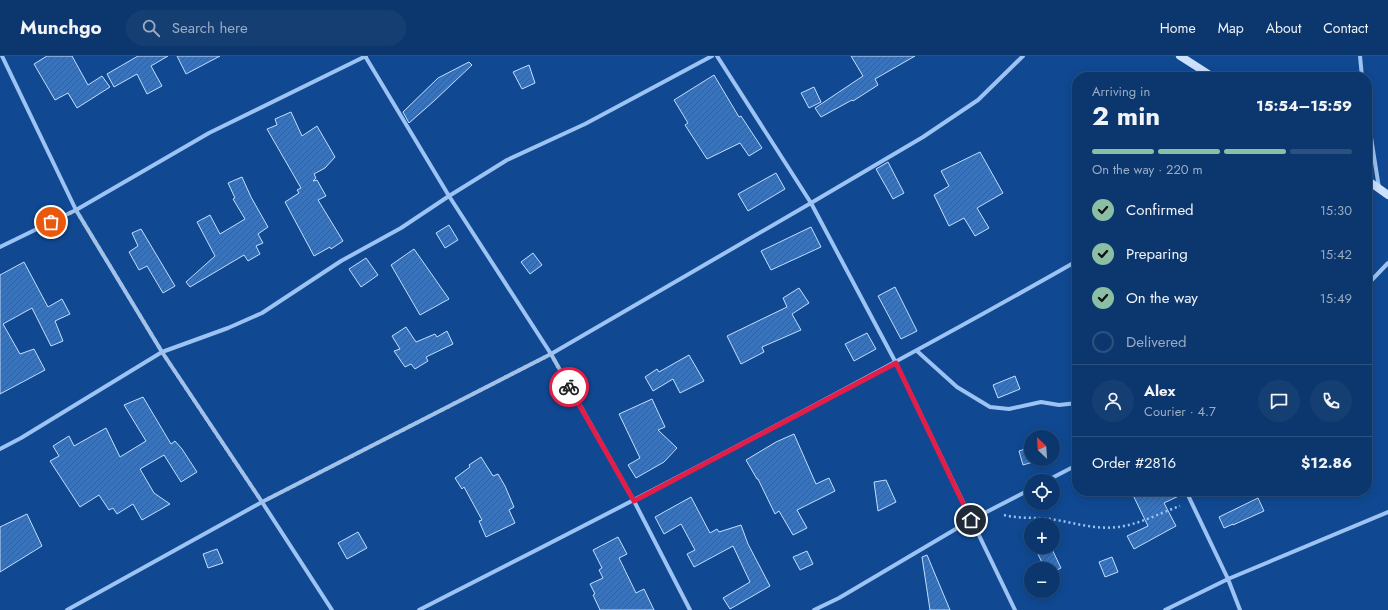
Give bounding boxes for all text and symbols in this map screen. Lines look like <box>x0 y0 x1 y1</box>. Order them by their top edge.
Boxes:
search box <box>126 10 406 46</box>
text: Munchgo <box>20 14 102 41</box>
icon: search <box>140 17 162 39</box>
text: Search here <box>172 17 248 39</box>
text: Home <box>1160 18 1196 38</box>
text: Map <box>1218 18 1244 38</box>
text: About <box>1266 18 1301 38</box>
text: Contact <box>1323 18 1368 38</box>
text: Arriving in <box>1092 82 1150 101</box>
text: 15:54–15:59 <box>1256 95 1352 117</box>
text: 2 min <box>1092 97 1160 135</box>
text: On the way · 220 m <box>1092 160 1203 179</box>
icon: check <box>1092 199 1114 221</box>
text: Confirmed <box>1126 199 1194 221</box>
text: 15:30 <box>1320 201 1352 220</box>
pin <box>34 205 68 239</box>
icon: bag <box>40 211 62 233</box>
icon: check <box>1092 243 1114 265</box>
text: Preparing <box>1126 243 1188 265</box>
text: 15:42 <box>1320 245 1352 264</box>
icon: check <box>1092 287 1114 309</box>
text: On the way <box>1126 287 1198 309</box>
text: 15:49 <box>1320 289 1352 308</box>
text: Delivered <box>1126 331 1187 353</box>
courier <box>549 367 589 407</box>
icon: bike <box>558 376 580 398</box>
button: person <box>1092 380 1134 422</box>
text: Alex <box>1144 380 1175 402</box>
button: chat <box>1258 380 1300 422</box>
button: phone <box>1310 380 1352 422</box>
text: Courier · 4.7 <box>1144 402 1216 421</box>
north arrow <box>1024 430 1060 466</box>
map controls <box>1024 430 1060 598</box>
text: Order #2816 <box>1092 452 1176 474</box>
text: $12.86 <box>1301 452 1352 474</box>
button: locate <box>1024 474 1060 510</box>
pin <box>954 503 988 537</box>
icon: home <box>960 509 982 531</box>
button: + <box>1024 518 1060 554</box>
button: − <box>1024 562 1060 598</box>

